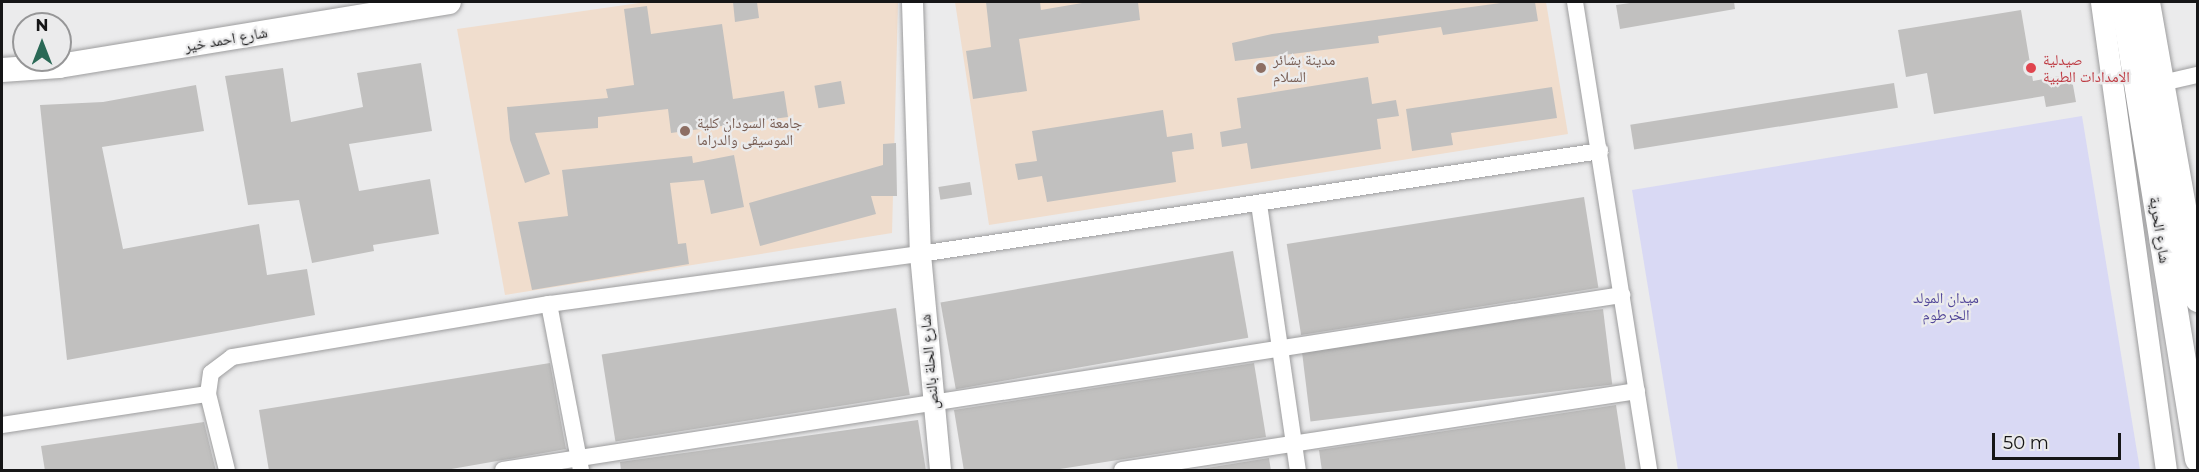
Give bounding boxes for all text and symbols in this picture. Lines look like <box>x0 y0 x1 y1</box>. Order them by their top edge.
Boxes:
north arrow <box>12 12 72 72</box>
text: N <box>36 16 48 35</box>
street label: شارع احمد خير <box>183 23 269 55</box>
place label: مدينة بشائر السلام <box>1273 50 1335 85</box>
place label: صيدلية الامدادات الطبية <box>2043 50 2130 85</box>
marker: مدينة بشائر السلام <box>1254 61 1268 75</box>
marker: صيدلية الامدادات الطبية <box>2024 61 2038 75</box>
place label: جامعة السودان كلية الموسيقى والدراما <box>697 113 802 148</box>
marker: جامعة السودان كلية الموسيقى والدراما <box>678 124 692 138</box>
street label: شارع الحرية <box>2146 195 2174 265</box>
park label: ميدان المولد الخرطوم <box>1913 288 1979 323</box>
street label: شارع الحلة بالنص <box>916 314 942 410</box>
scale bar <box>1995 421 2124 459</box>
text: 50 m <box>2003 432 2049 454</box>

